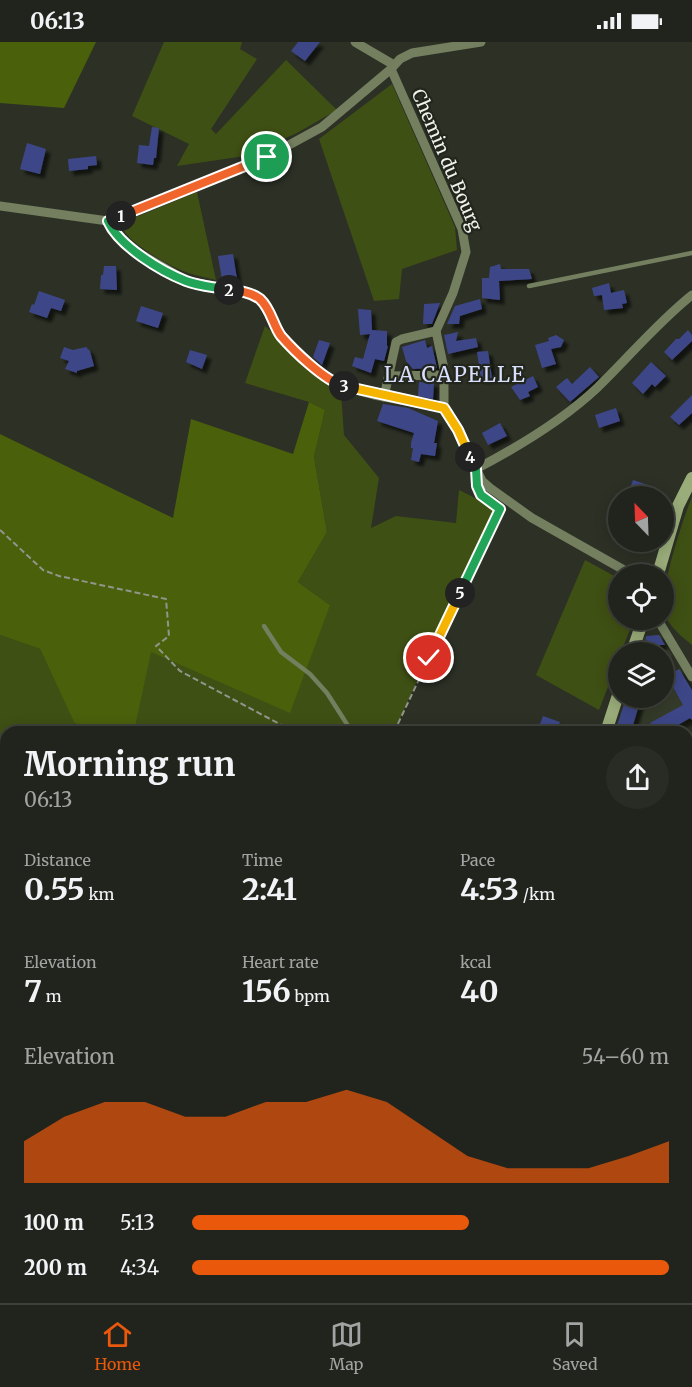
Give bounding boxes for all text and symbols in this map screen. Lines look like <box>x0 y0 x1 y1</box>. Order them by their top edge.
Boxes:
text: 06:13 <box>30 7 85 35</box>
street label: Chemin du Bourg <box>407 86 487 235</box>
pin <box>241 131 292 182</box>
icon: arrive <box>250 140 283 173</box>
pin: 1 <box>106 201 136 231</box>
text: 1 <box>117 206 125 226</box>
pin: 2 <box>214 275 244 305</box>
text: 2 <box>224 280 234 300</box>
district label: LA CAPELLE <box>384 361 526 388</box>
pin: 3 <box>329 371 359 401</box>
text: 3 <box>339 376 349 396</box>
pin: 4 <box>455 442 485 472</box>
text: 4 <box>465 447 475 467</box>
north arrow <box>608 486 674 552</box>
map controls <box>608 486 674 708</box>
button: locate <box>608 564 674 630</box>
pin: 5 <box>445 578 475 608</box>
text: 5 <box>455 583 465 603</box>
pin <box>403 632 454 683</box>
icon: check <box>412 641 445 674</box>
button: layers <box>608 642 674 708</box>
text: Morning run <box>24 744 235 785</box>
button: share <box>606 746 669 809</box>
text: 06:13 <box>24 787 72 812</box>
text: Distance <box>24 850 91 870</box>
text: Time <box>242 850 283 870</box>
text: Pace <box>460 850 495 870</box>
text: 0.55 <box>24 870 85 908</box>
text: 2:41 <box>242 870 297 908</box>
text: 4:53 <box>460 870 519 908</box>
text: km <box>85 884 114 904</box>
text: /km <box>519 884 555 904</box>
text: Elevation <box>24 952 97 972</box>
text: Heart rate <box>242 952 319 972</box>
text: kcal <box>460 952 491 972</box>
text: 7 <box>24 972 42 1010</box>
text: 156 <box>242 972 291 1010</box>
text: 40 <box>460 972 499 1010</box>
text: m <box>42 986 62 1006</box>
text: bpm <box>291 986 330 1006</box>
text: Elevation <box>24 1044 115 1069</box>
text: 54–60 m <box>582 1044 669 1069</box>
text: 100 m <box>24 1210 84 1235</box>
text: 5:13 <box>120 1210 155 1235</box>
text: 200 m <box>24 1255 87 1280</box>
text: 4:34 <box>120 1255 159 1280</box>
tab: Home <box>94 1318 141 1374</box>
tab: Map <box>329 1318 363 1374</box>
tab: Saved <box>552 1318 598 1374</box>

